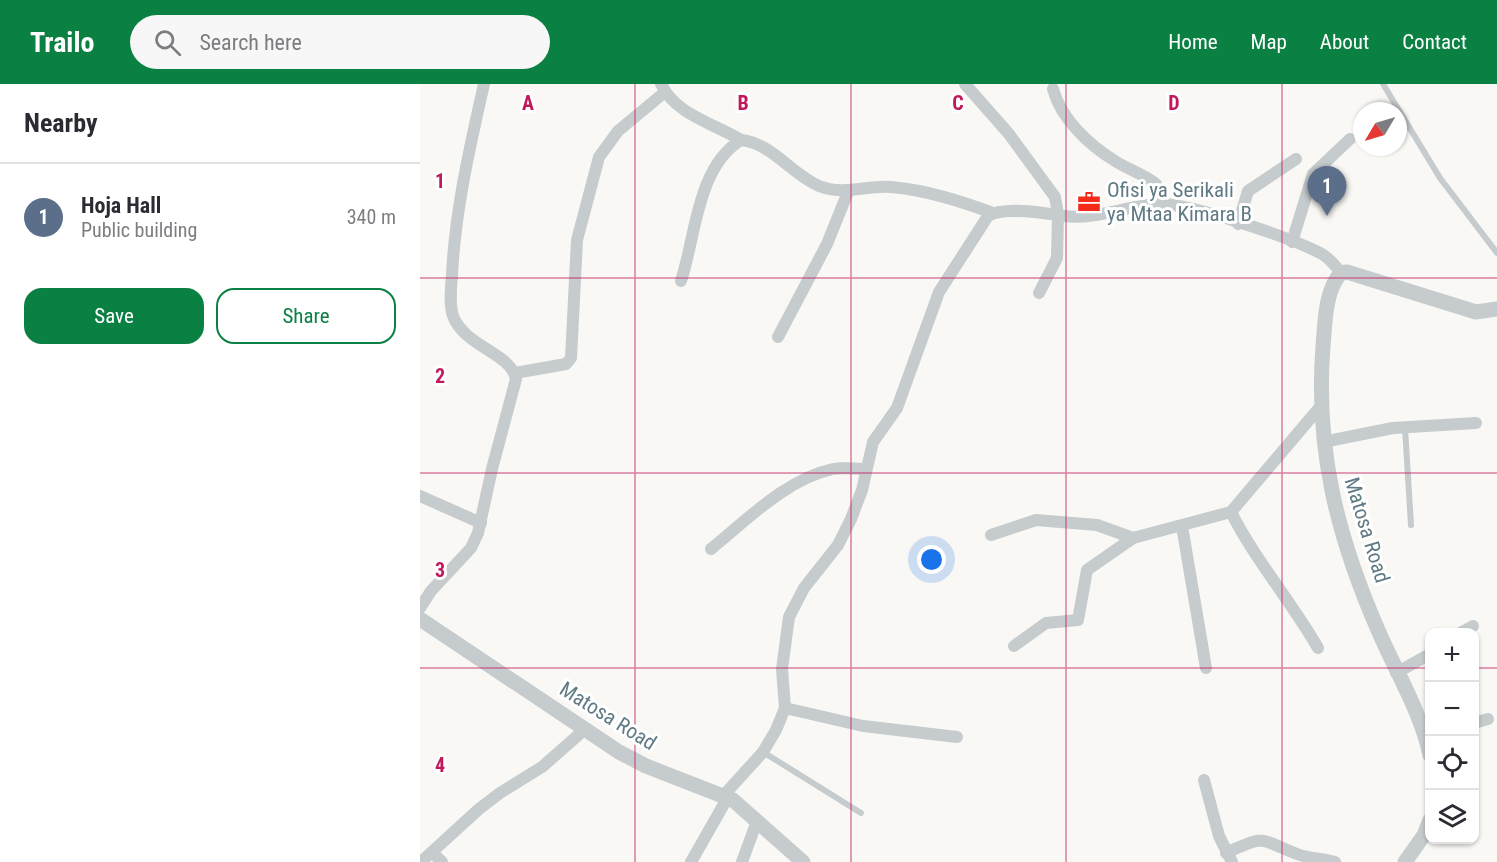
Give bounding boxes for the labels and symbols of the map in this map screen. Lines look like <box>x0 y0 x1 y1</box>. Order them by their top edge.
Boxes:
text: A <box>522 91 534 115</box>
text: B <box>737 91 749 115</box>
text: C <box>952 91 964 115</box>
text: D <box>1168 91 1180 115</box>
north arrow <box>1353 102 1407 156</box>
pin: 1 <box>1308 166 1346 216</box>
text: 1 <box>435 169 445 193</box>
place label: Ofisi ya Serikali ya Mtaa Kimara B <box>1107 178 1252 226</box>
office icon: Ofisi ya Serikali ya Mtaa Kimara B <box>1076 189 1102 215</box>
text: 2 <box>435 364 445 388</box>
street label: Matosa Road <box>1340 474 1394 586</box>
your location <box>917 545 946 574</box>
text: 3 <box>435 558 445 582</box>
street label: Matosa Road <box>555 677 661 755</box>
text: 4 <box>435 753 445 777</box>

